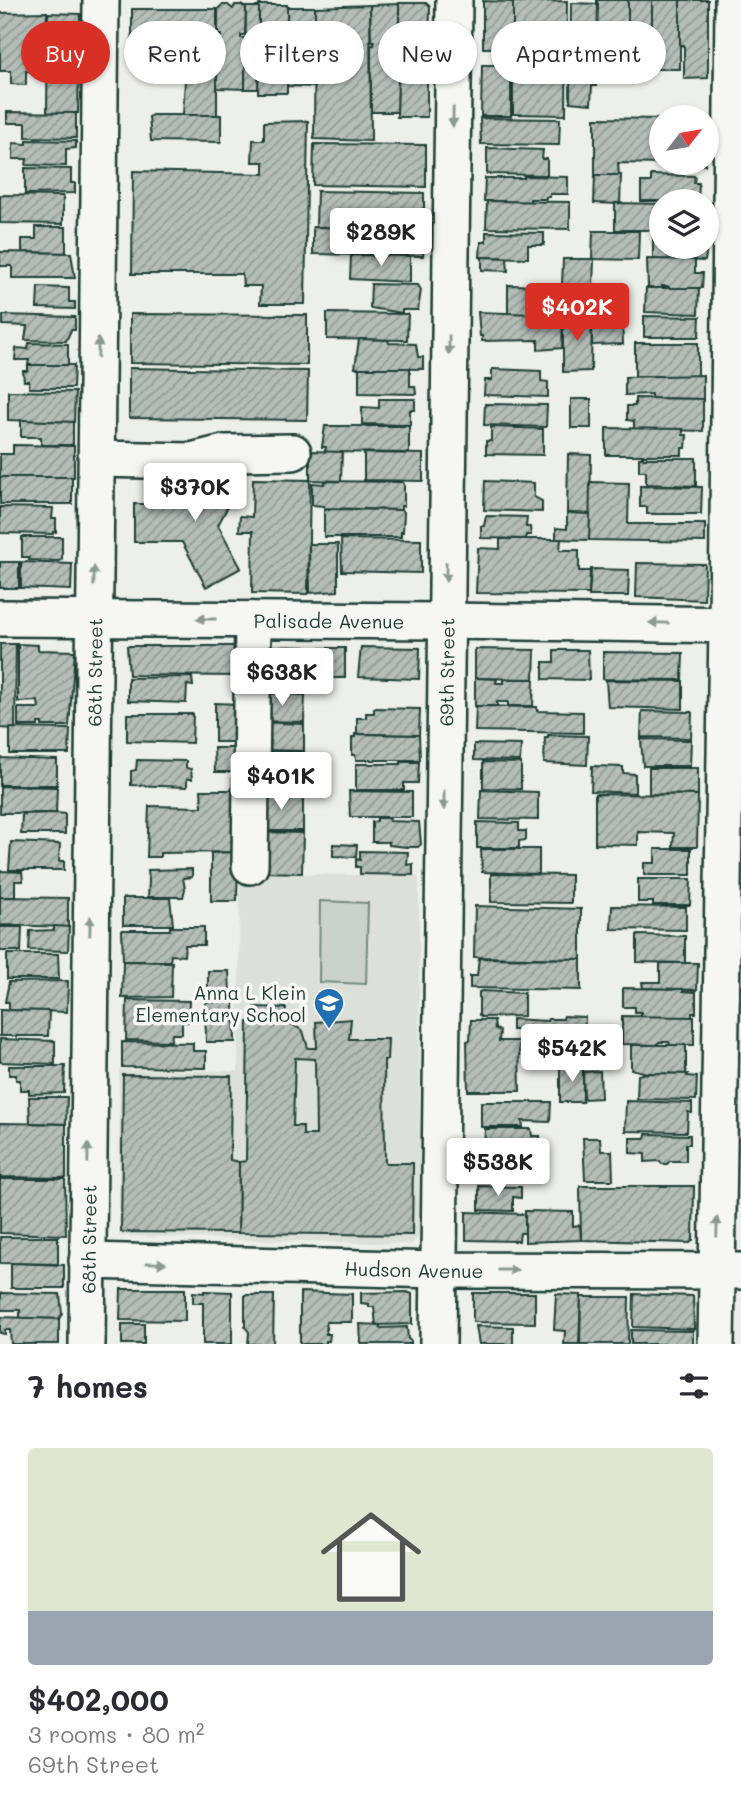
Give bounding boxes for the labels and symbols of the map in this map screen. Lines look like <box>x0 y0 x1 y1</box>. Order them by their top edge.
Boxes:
north arrow <box>649 105 719 175</box>
one-way arrow <box>447 106 458 128</box>
pin: $289K <box>332 208 430 268</box>
pin: $402K <box>528 284 626 343</box>
one-way arrow <box>444 334 455 356</box>
one-way arrow <box>92 337 104 359</box>
pin: $370K <box>146 463 244 523</box>
one-way arrow <box>440 561 452 583</box>
one-way arrow <box>88 565 100 587</box>
street label: Palisade Avenue <box>253 607 404 633</box>
one-way arrow <box>194 613 216 625</box>
one-way arrow <box>647 617 669 629</box>
street label: 68th Street <box>81 618 107 727</box>
street label: 69th Street <box>433 618 459 726</box>
pin: $638K <box>233 648 331 708</box>
pin: $401K <box>232 752 330 812</box>
one-way arrow <box>438 789 450 811</box>
one-way arrow <box>84 915 96 937</box>
place label: Anna L Klein Elementary School <box>136 980 306 1027</box>
school or university icon: Anna L Klein Elementary School <box>312 986 346 1030</box>
pin: $542K <box>523 1024 621 1084</box>
pin: $538K <box>449 1138 547 1198</box>
one-way arrow <box>82 1142 94 1164</box>
street label: 68th Street <box>75 1185 101 1293</box>
one-way arrow <box>711 1216 723 1238</box>
street label: Hudson Avenue <box>344 1255 483 1283</box>
one-way arrow <box>145 1257 167 1269</box>
one-way arrow <box>497 1264 519 1276</box>

